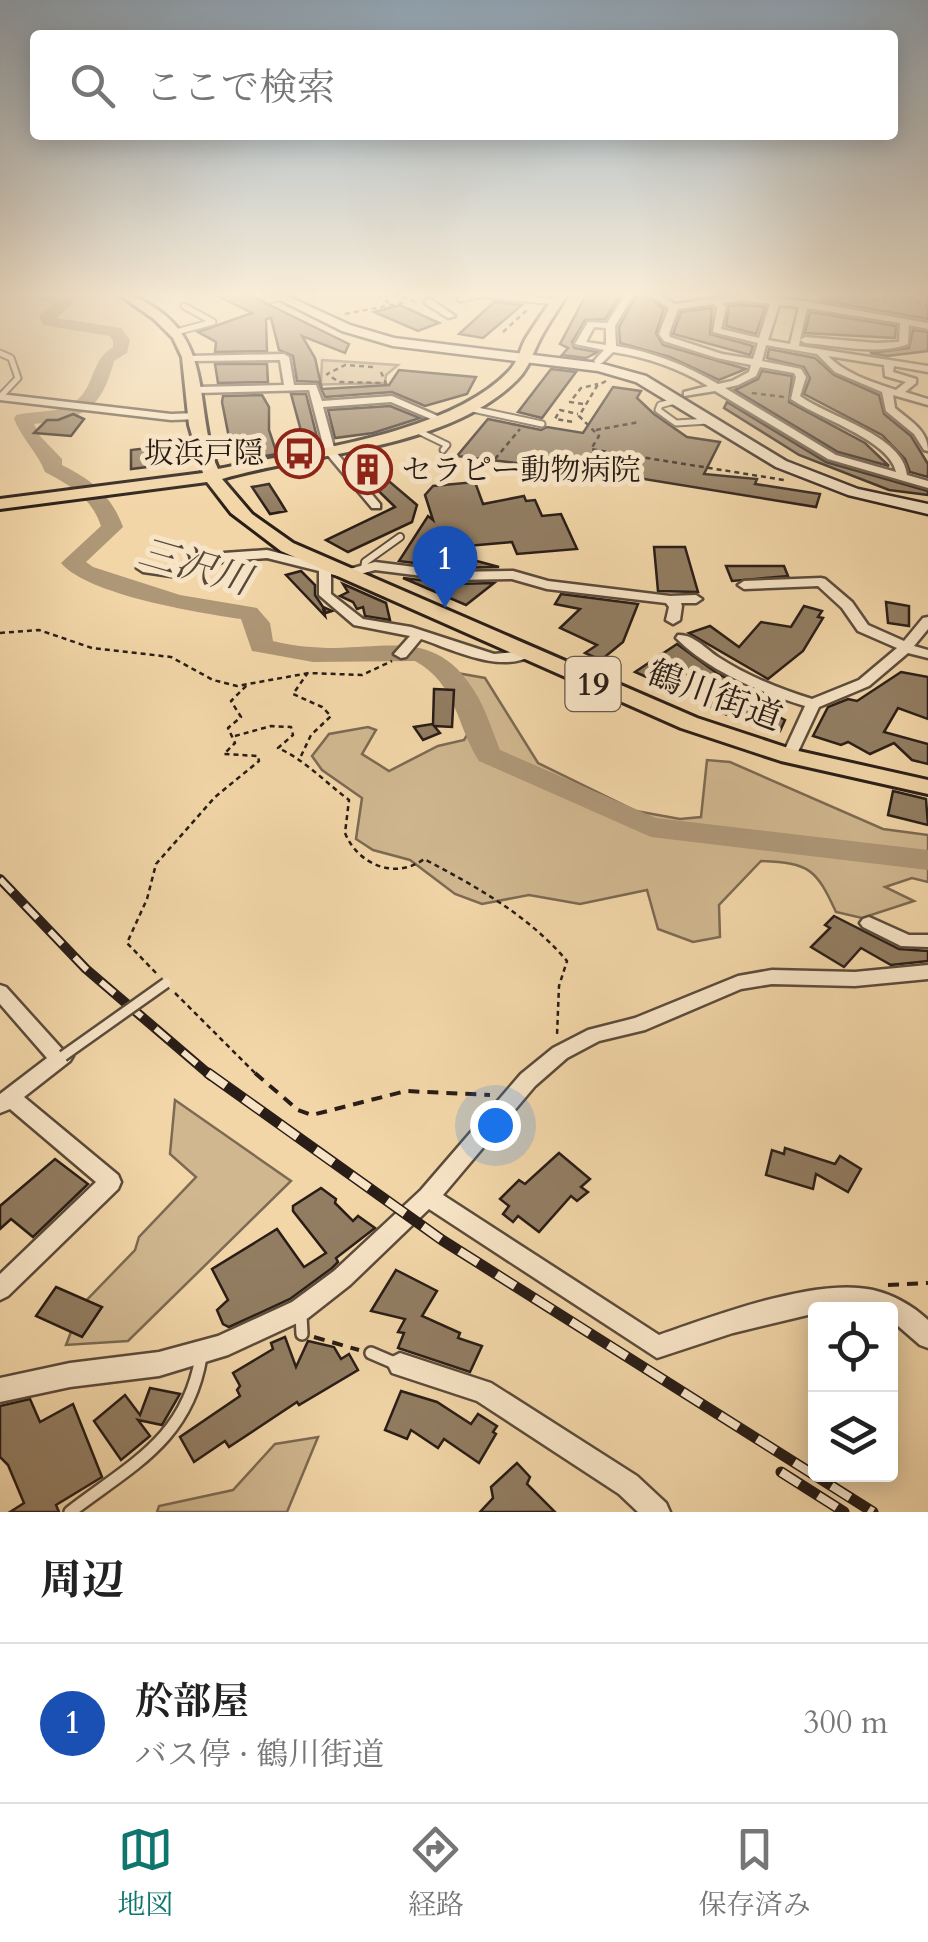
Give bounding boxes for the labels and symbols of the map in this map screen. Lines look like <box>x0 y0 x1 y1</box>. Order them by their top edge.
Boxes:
bus stop icon: 坂浜戸隠 <box>273 427 325 479</box>
place label: 坂浜戸隠 <box>144 433 264 474</box>
building icon: セラピー動物病院 <box>341 444 393 496</box>
place label: セラピー動物病院 <box>402 450 641 491</box>
water label: 三沢川 <box>133 526 261 609</box>
pin: 1 <box>412 526 478 608</box>
street label: 鶴川街道 <box>641 649 789 742</box>
road number: 19 <box>566 657 620 711</box>
your location <box>470 1100 521 1151</box>

